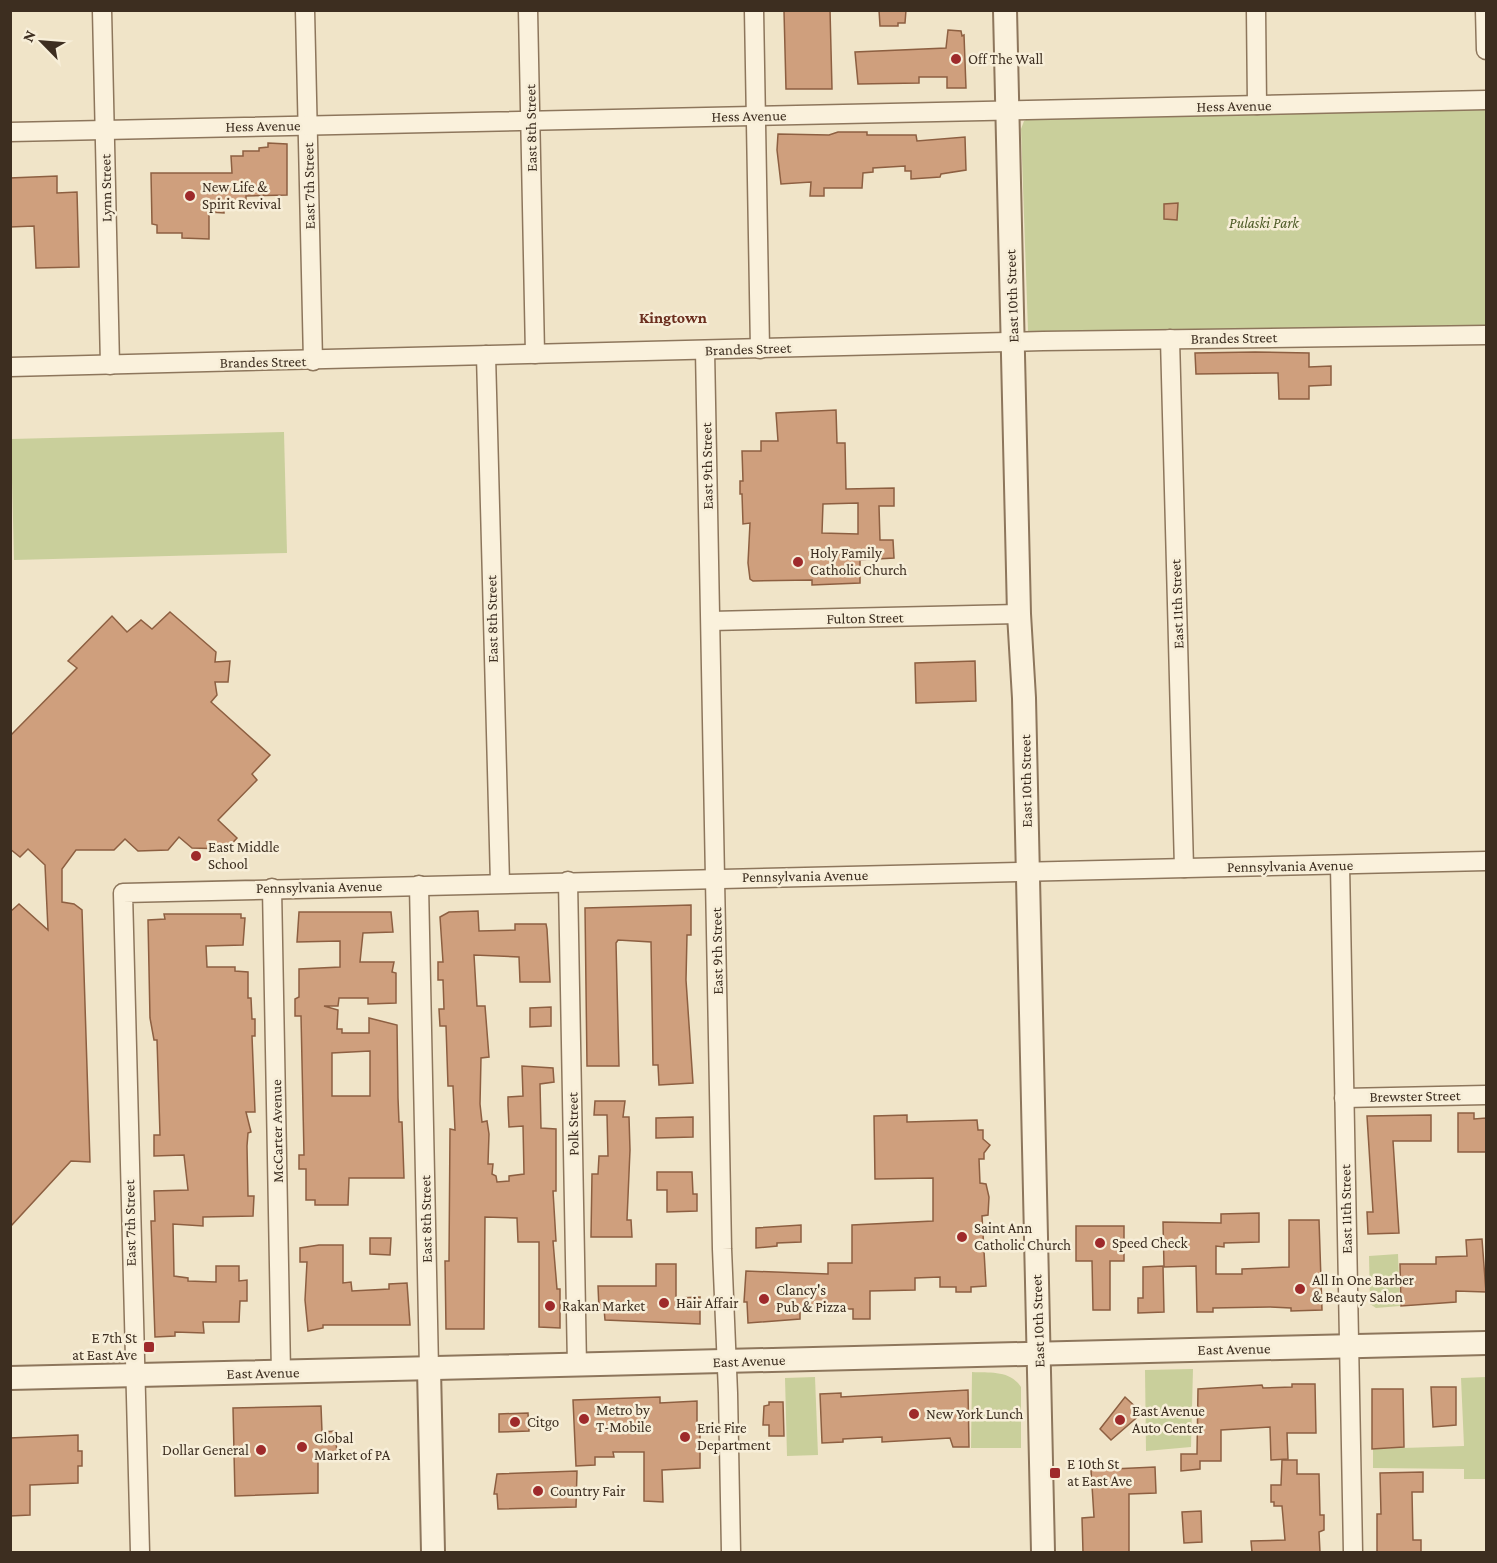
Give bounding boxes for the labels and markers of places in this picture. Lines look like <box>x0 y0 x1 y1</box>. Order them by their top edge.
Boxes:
place label: Off The Wall <box>968 51 1043 67</box>
marker: Off The Wall <box>949 52 963 66</box>
place label: New Life & Spirit Revival <box>202 179 281 213</box>
marker: New Life & Spirit Revival <box>183 189 197 203</box>
place label: Holy Family Catholic Church <box>810 545 907 578</box>
marker: Holy Family Catholic Church <box>791 555 805 569</box>
place label: East Middle School <box>208 839 280 872</box>
marker: East Middle School <box>189 849 203 863</box>
place label: Saint Ann Catholic Church <box>974 1220 1071 1253</box>
marker: Saint Ann Catholic Church <box>955 1230 969 1244</box>
place label: Speed Check <box>1112 1235 1188 1252</box>
marker: Speed Check <box>1093 1236 1107 1250</box>
place label: All In One Barber & Beauty Salon <box>1312 1272 1415 1306</box>
place label: Clancy's Pub & Pizza <box>776 1282 846 1315</box>
marker: All In One Barber & Beauty Salon <box>1293 1282 1307 1296</box>
marker: Clancy's Pub & Pizza <box>757 1292 771 1306</box>
place label: Hair Affair <box>676 1295 739 1311</box>
marker: Hair Affair <box>657 1296 671 1310</box>
place label: Rakan Market <box>562 1298 646 1314</box>
marker: Rakan Market <box>543 1299 557 1313</box>
place label: E 7th St at East Ave <box>72 1330 138 1363</box>
marker: E 7th St at East Ave <box>142 1340 156 1354</box>
place label: Metro by T-Mobile <box>596 1402 652 1435</box>
place label: East Avenue Auto Center <box>1132 1403 1205 1436</box>
place label: New York Lunch <box>926 1406 1023 1422</box>
marker: New York Lunch <box>907 1407 921 1421</box>
marker: Metro by T-Mobile <box>577 1412 591 1426</box>
marker: East Avenue Auto Center <box>1113 1413 1127 1427</box>
place label: Citgo <box>527 1414 559 1431</box>
marker: Citgo <box>508 1415 522 1429</box>
place label: Erie Fire Department <box>697 1420 771 1454</box>
place label: Global Market of PA <box>314 1430 391 1463</box>
marker: Erie Fire Department <box>678 1430 692 1444</box>
marker: Global Market of PA <box>295 1440 309 1454</box>
place label: Dollar General <box>162 1442 249 1458</box>
marker: Dollar General <box>254 1443 268 1457</box>
place label: E 10th St at East Ave <box>1067 1456 1132 1489</box>
marker: E 10th St at East Ave <box>1048 1466 1062 1480</box>
place label: Country Fair <box>550 1483 626 1500</box>
marker: Country Fair <box>531 1484 545 1498</box>

